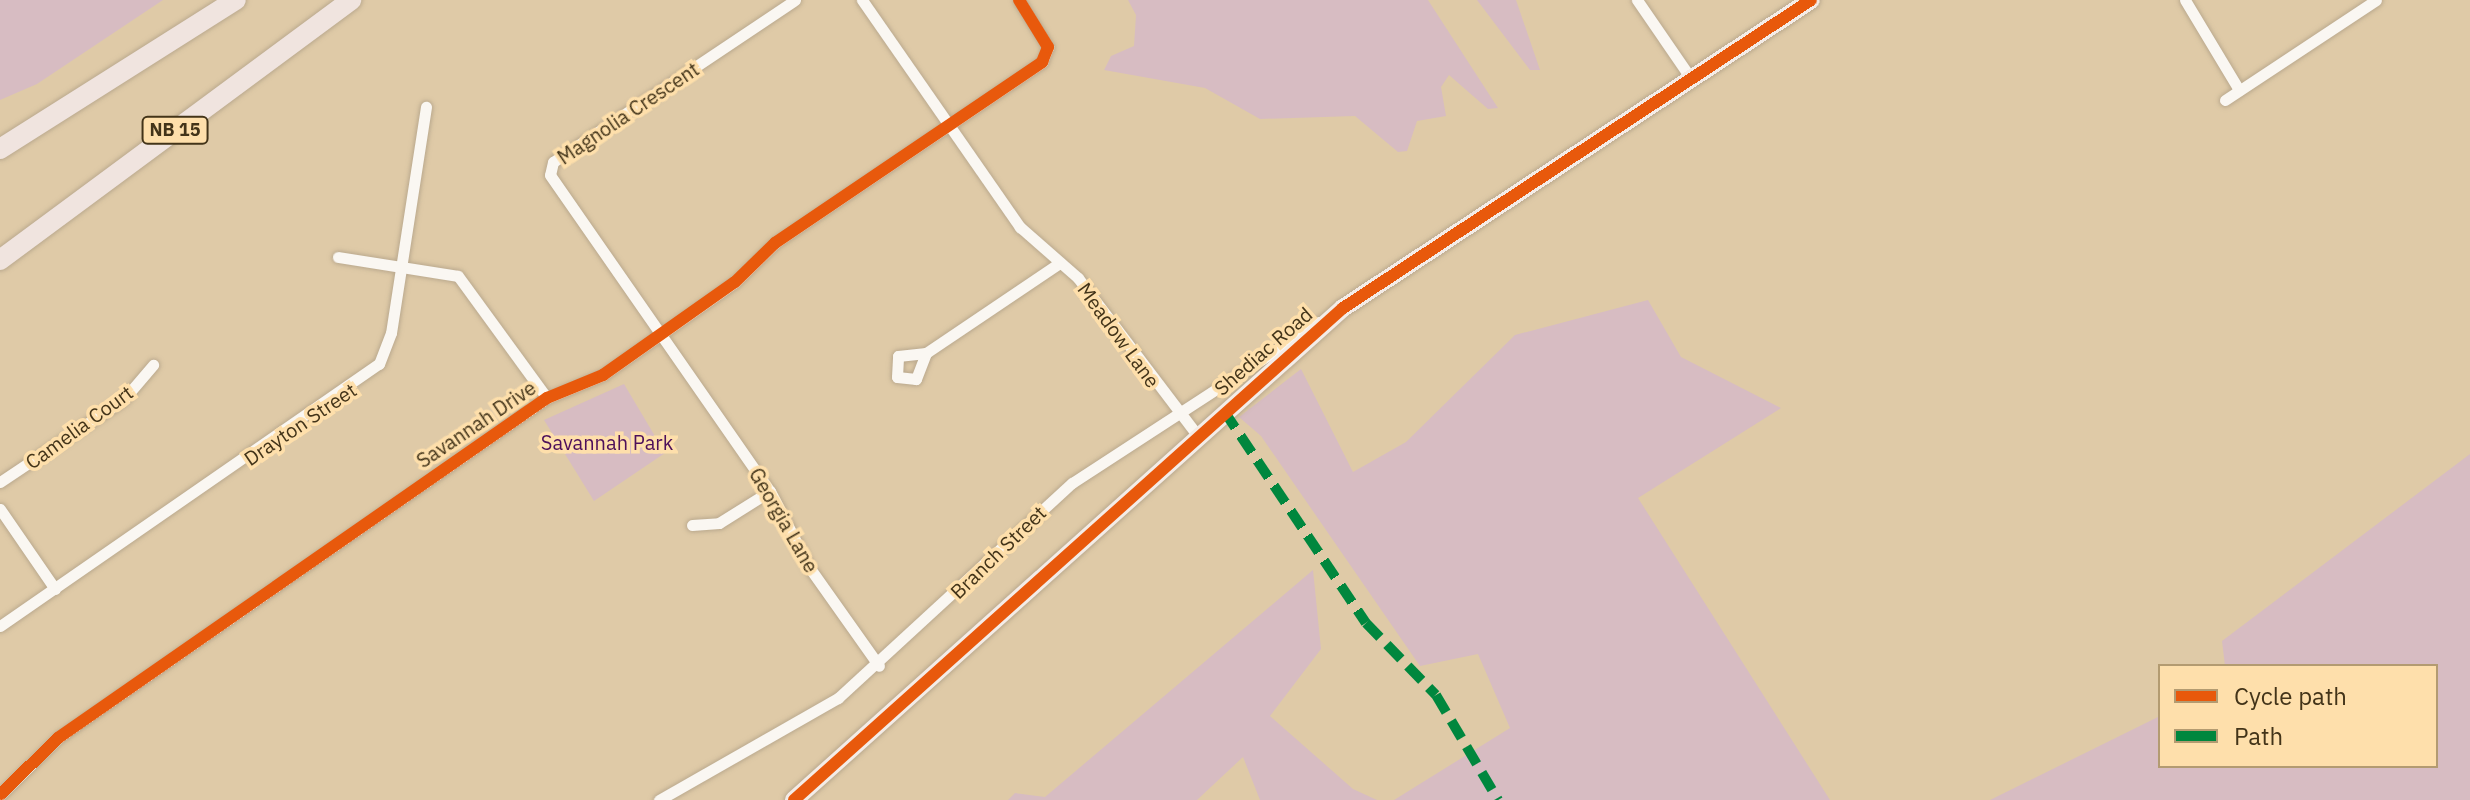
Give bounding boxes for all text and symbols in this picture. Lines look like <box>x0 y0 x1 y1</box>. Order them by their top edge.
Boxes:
street label: Magnolia Crescent <box>553 57 703 169</box>
road number: NB 15 <box>141 116 209 144</box>
street label: Meadow Lane <box>1073 278 1165 392</box>
street label: Shediac Road <box>1209 302 1317 400</box>
street label: Savannah Drive <box>412 375 540 473</box>
street label: Drayton Street <box>239 378 361 470</box>
street label: Camelia Court <box>21 380 137 474</box>
park label: Savannah Park <box>541 430 673 454</box>
street label: Georgia Lane <box>744 463 824 577</box>
street label: Branch Street <box>945 501 1051 603</box>
legend <box>2158 664 2438 768</box>
text: Cycle path <box>2234 680 2347 712</box>
text: Path <box>2234 720 2283 752</box>

